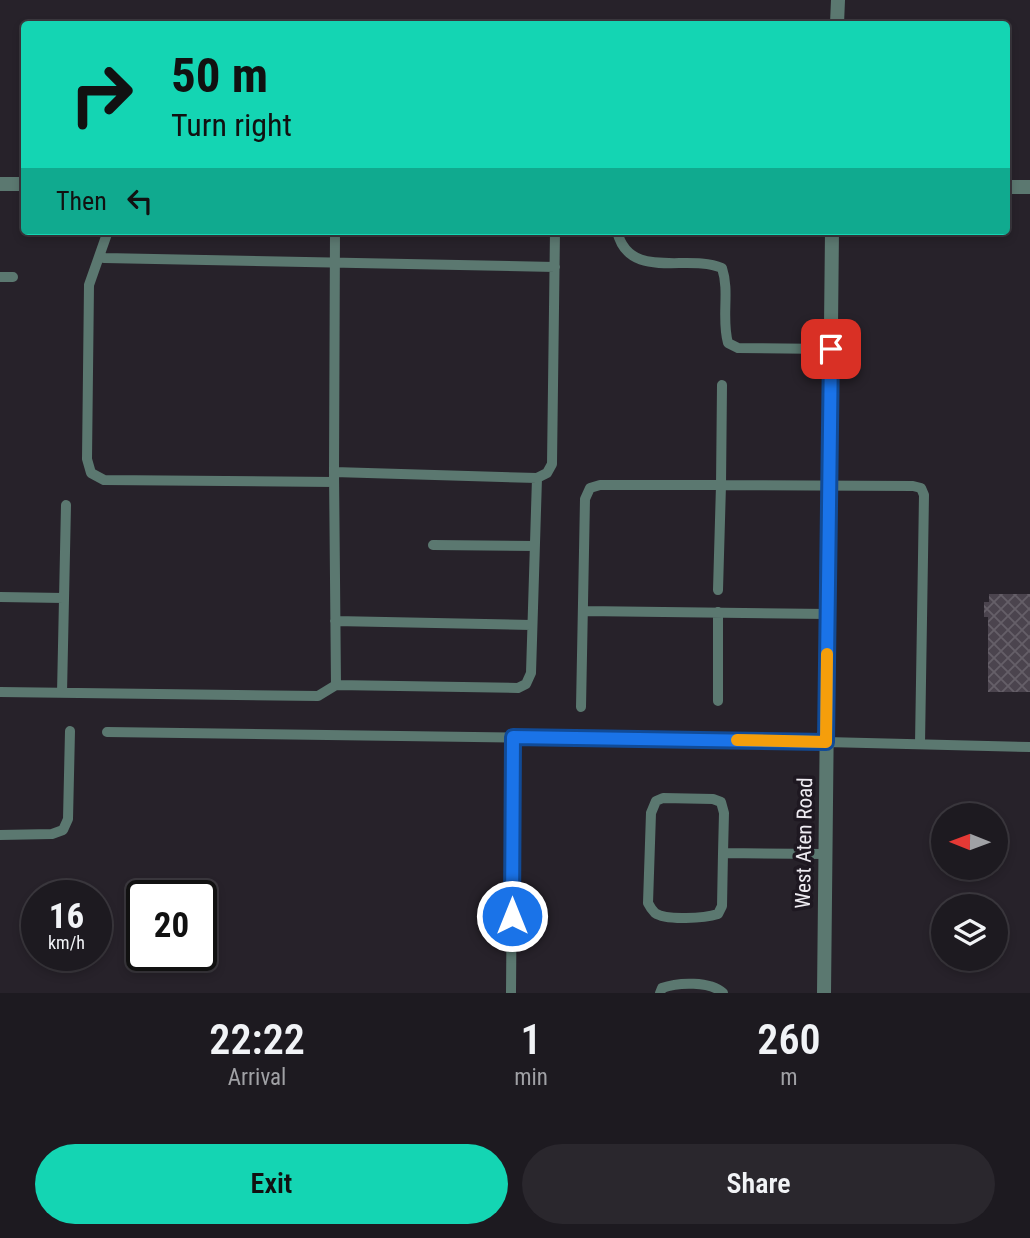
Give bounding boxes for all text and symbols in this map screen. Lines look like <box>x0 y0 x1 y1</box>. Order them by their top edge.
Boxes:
text: 50 m <box>171 47 268 104</box>
icon: right <box>56 49 147 140</box>
text: Turn right <box>171 106 292 144</box>
icon: left <box>121 182 159 220</box>
text: Then <box>56 186 107 216</box>
pin <box>801 319 861 379</box>
icon: arrive <box>812 330 850 368</box>
street label: West Aten Road <box>791 777 817 909</box>
north arrow <box>931 803 1008 880</box>
map controls <box>931 803 1008 971</box>
position arrow <box>475 879 549 953</box>
speed limit sign: 20 <box>126 880 217 971</box>
button: layers <box>931 894 1008 971</box>
text: 16 <box>49 896 84 937</box>
text: km/h <box>48 932 85 953</box>
text: 22:22 <box>209 1015 305 1064</box>
text: 1 <box>521 1015 542 1064</box>
text: 260 <box>757 1015 821 1064</box>
text: Arrival <box>228 1064 286 1091</box>
text: min <box>514 1064 548 1091</box>
text: m <box>780 1064 798 1091</box>
button: Exit <box>35 1144 508 1224</box>
button: Share <box>522 1144 995 1224</box>

